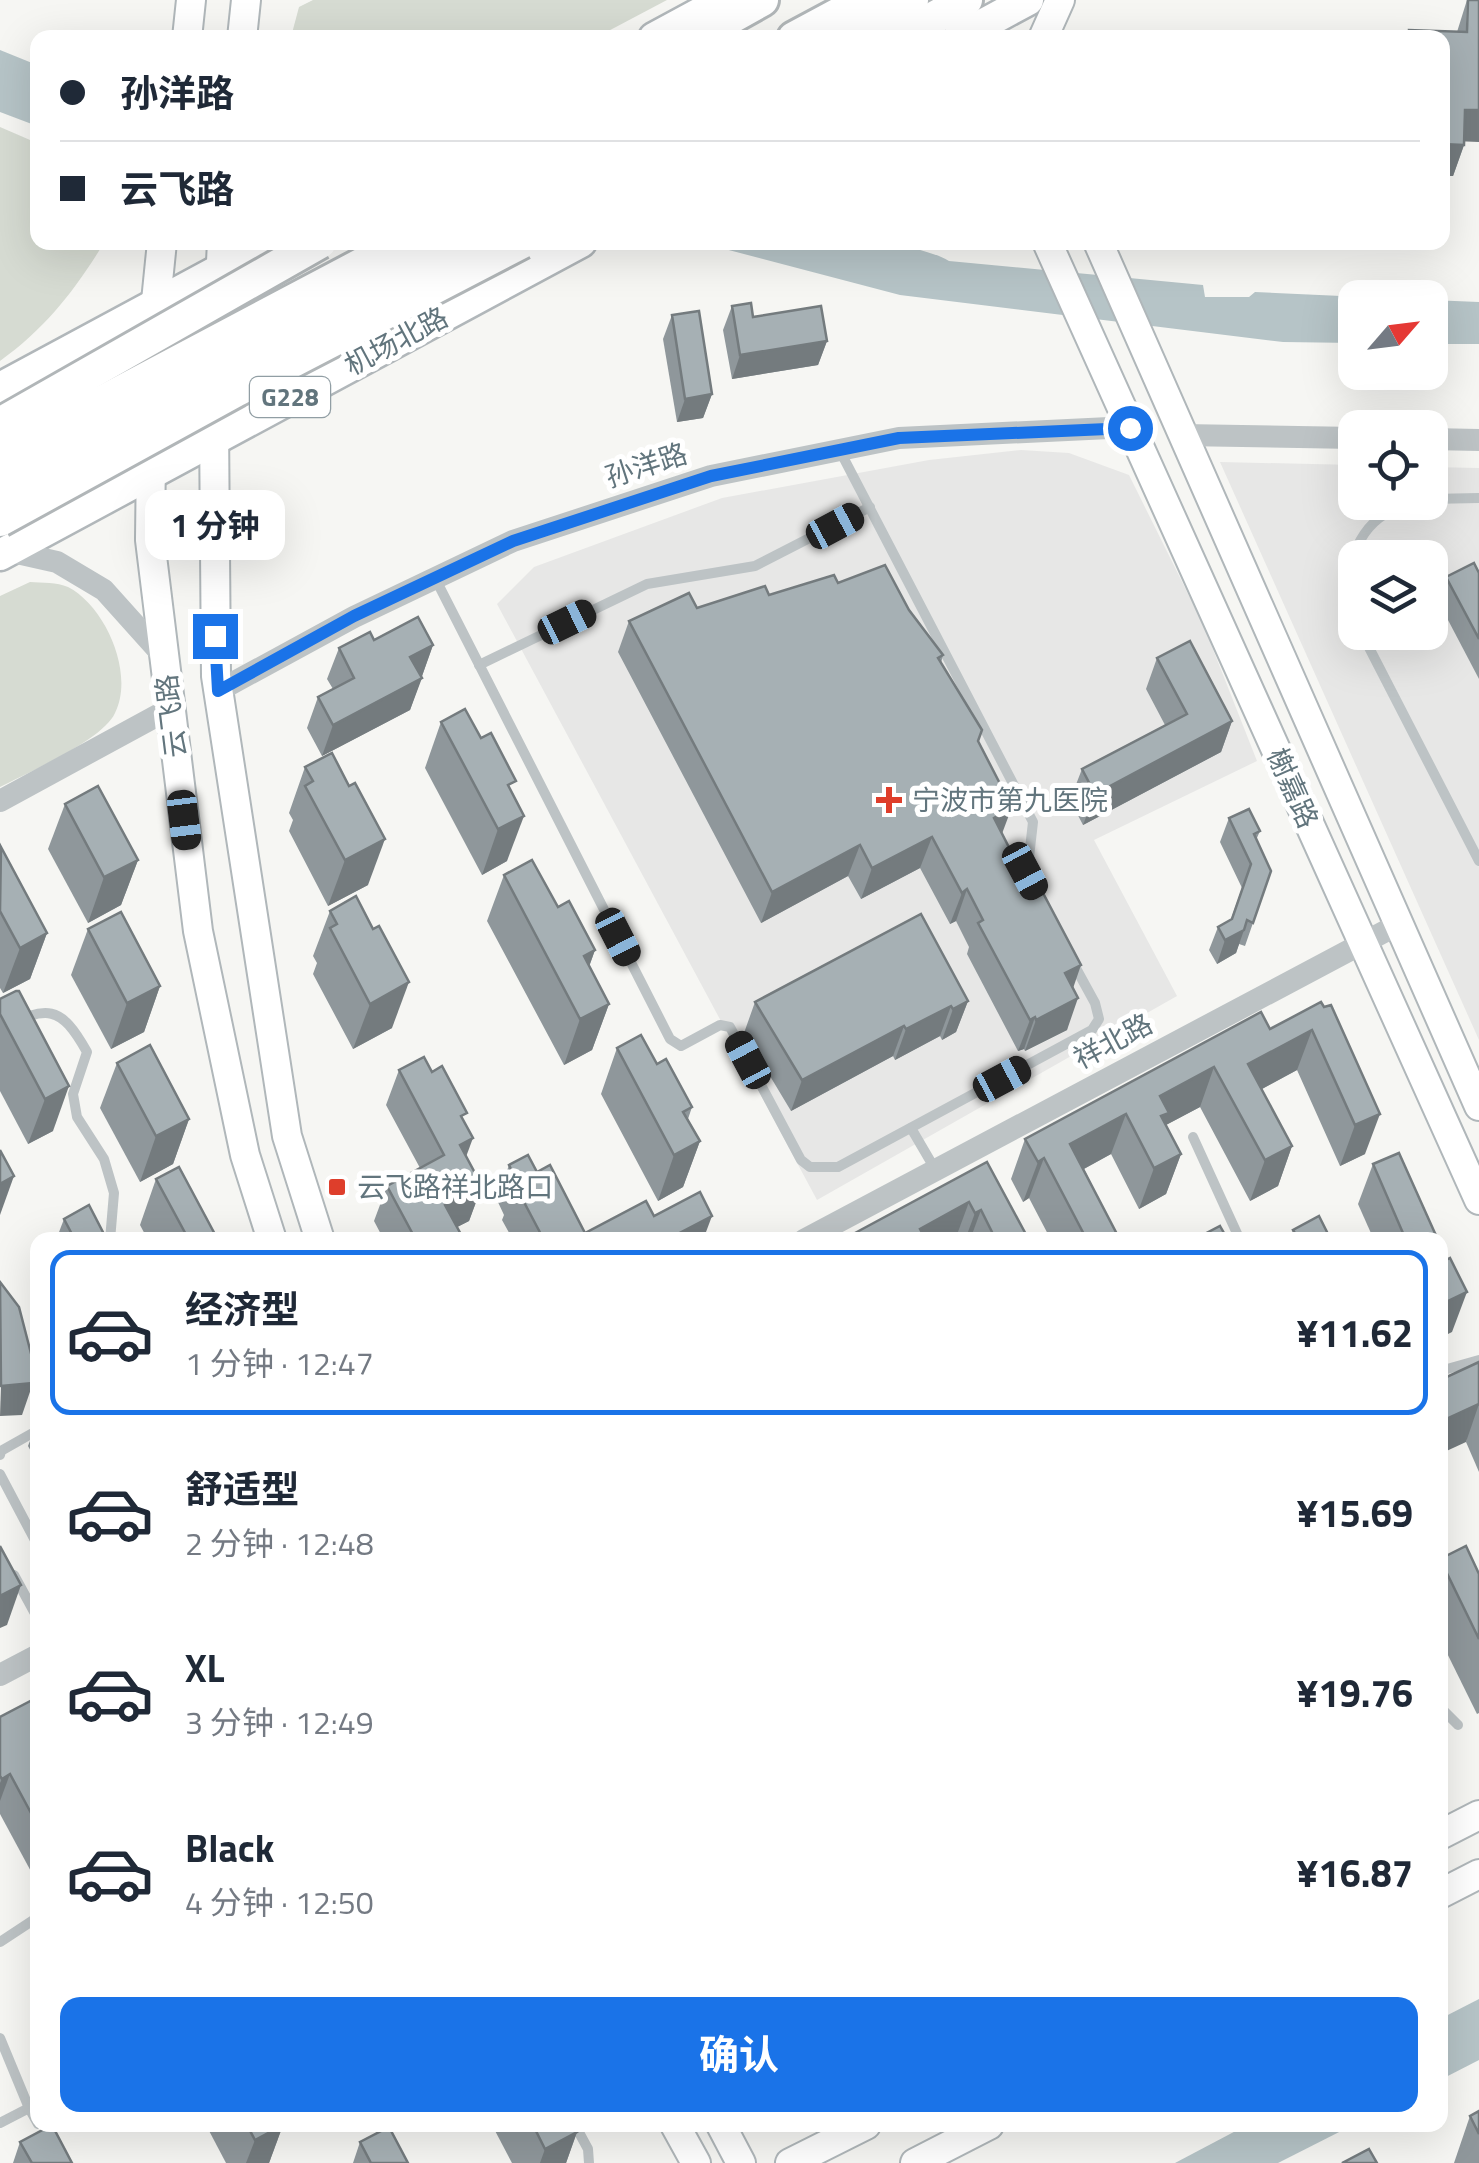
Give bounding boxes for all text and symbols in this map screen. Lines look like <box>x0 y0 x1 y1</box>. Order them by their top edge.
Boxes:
text: 孙洋路 <box>120 64 234 122</box>
text: 云飞路 <box>120 160 234 218</box>
north arrow <box>1338 280 1448 390</box>
map controls <box>1338 280 1448 650</box>
street label: 机场北路 <box>336 295 455 386</box>
road number: G228 <box>250 377 330 417</box>
route start <box>1108 406 1153 451</box>
button: locate <box>1338 410 1448 520</box>
street label: 孙洋路 <box>599 431 692 498</box>
callout: 1 分钟 <box>145 491 285 561</box>
car <box>801 499 869 553</box>
text: 1 分钟 <box>171 501 259 549</box>
button: layers <box>1338 540 1448 650</box>
car <box>533 595 601 649</box>
route end <box>193 614 238 659</box>
street label: 云飞路 <box>144 672 197 760</box>
street label: 榭嘉路 <box>1257 741 1330 835</box>
place label: 宁波市第九医院 <box>912 778 1108 821</box>
marker: 宁波市第九医院 <box>876 787 902 813</box>
car <box>165 788 203 852</box>
car <box>998 837 1052 905</box>
car <box>591 903 645 971</box>
street label: 祥北路 <box>1066 1002 1160 1079</box>
car <box>721 1026 775 1094</box>
car <box>968 1052 1036 1106</box>
place label: 云飞路祥北路口 <box>357 1165 553 1208</box>
marker: 云飞路祥北路口 <box>326 1176 348 1198</box>
text: 经济型 <box>185 1280 299 1338</box>
icon: car <box>65 1288 155 1378</box>
text: ¥11.62 <box>1297 1304 1413 1362</box>
text: 1 分钟 · 12:47 <box>185 1339 374 1387</box>
text: 舒适型 <box>185 1460 299 1518</box>
icon: car <box>65 1468 155 1558</box>
text: ¥15.69 <box>1297 1484 1413 1542</box>
text: 2 分钟 · 12:48 <box>185 1519 374 1567</box>
text: XL <box>185 1639 225 1697</box>
icon: car <box>65 1648 155 1738</box>
text: ¥19.76 <box>1297 1664 1413 1722</box>
text: 3 分钟 · 12:49 <box>185 1698 374 1746</box>
text: Black <box>185 1819 274 1877</box>
icon: car <box>65 1828 155 1918</box>
text: ¥16.87 <box>1297 1844 1413 1902</box>
text: 4 分钟 · 12:50 <box>185 1878 374 1926</box>
button: 确认 <box>60 1997 1418 2112</box>

